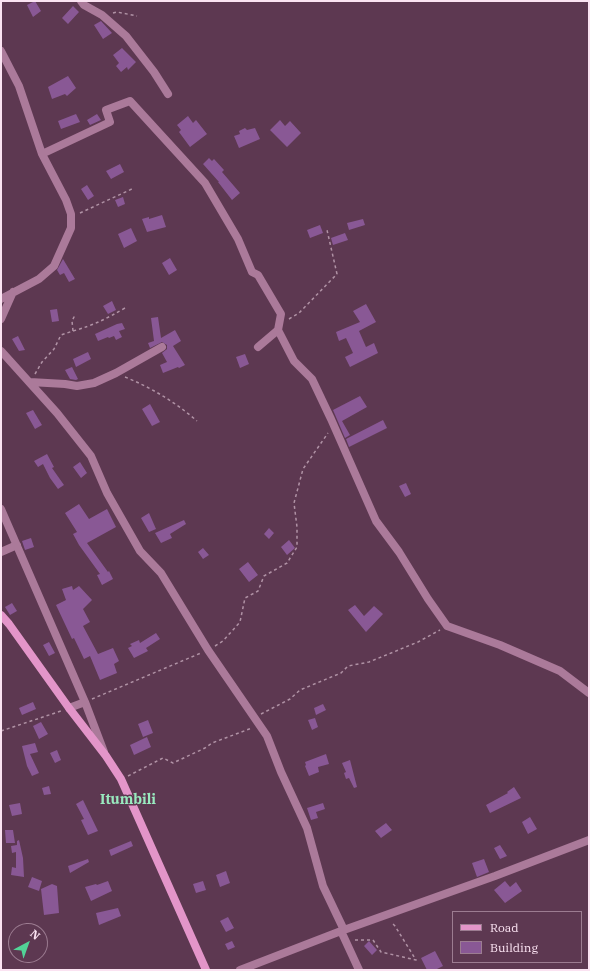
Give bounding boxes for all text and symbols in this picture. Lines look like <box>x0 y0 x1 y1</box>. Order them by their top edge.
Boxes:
district label: Itumbili <box>100 792 156 808</box>
legend <box>452 911 582 963</box>
text: Road <box>490 920 519 935</box>
north arrow <box>8 923 48 963</box>
text: N <box>27 927 43 943</box>
text: Building <box>490 940 538 955</box>

